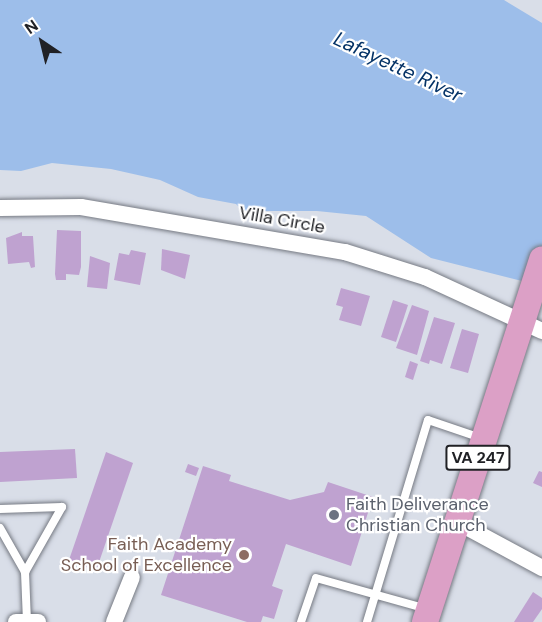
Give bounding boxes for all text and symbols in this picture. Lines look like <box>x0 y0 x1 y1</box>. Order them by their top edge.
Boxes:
north arrow <box>12 12 72 72</box>
text: N <box>21 15 42 39</box>
water label: Lafayette River <box>330 27 466 107</box>
street label: Villa Circle <box>237 202 327 238</box>
road number: VA 247 <box>445 445 511 471</box>
place label: Faith Deliverance Christian Church <box>346 494 489 536</box>
marker: Faith Deliverance Christian Church <box>327 508 341 522</box>
place label: Faith Academy School of Excellence <box>61 534 232 576</box>
marker: Faith Academy School of Excellence <box>237 548 251 562</box>

